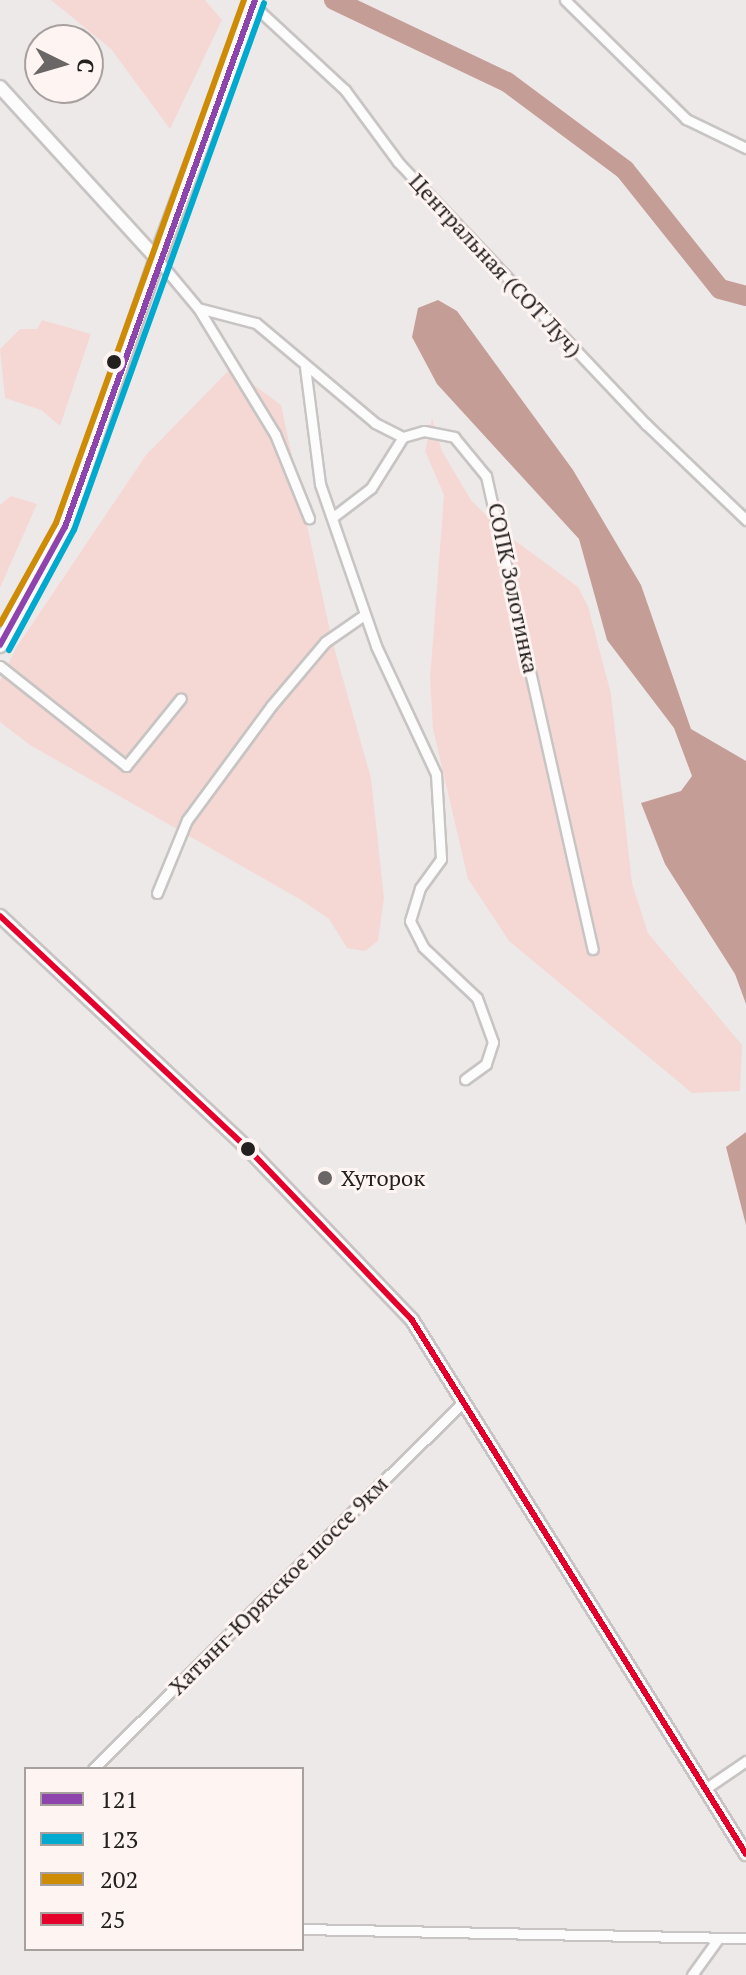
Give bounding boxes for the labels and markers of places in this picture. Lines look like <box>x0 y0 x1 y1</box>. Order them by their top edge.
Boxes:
unlabelled marker <box>106 354 122 370</box>
unlabelled marker <box>240 1141 256 1157</box>
place label: Хуторок <box>341 1165 425 1191</box>
marker: Хуторок <box>316 1169 334 1187</box>

